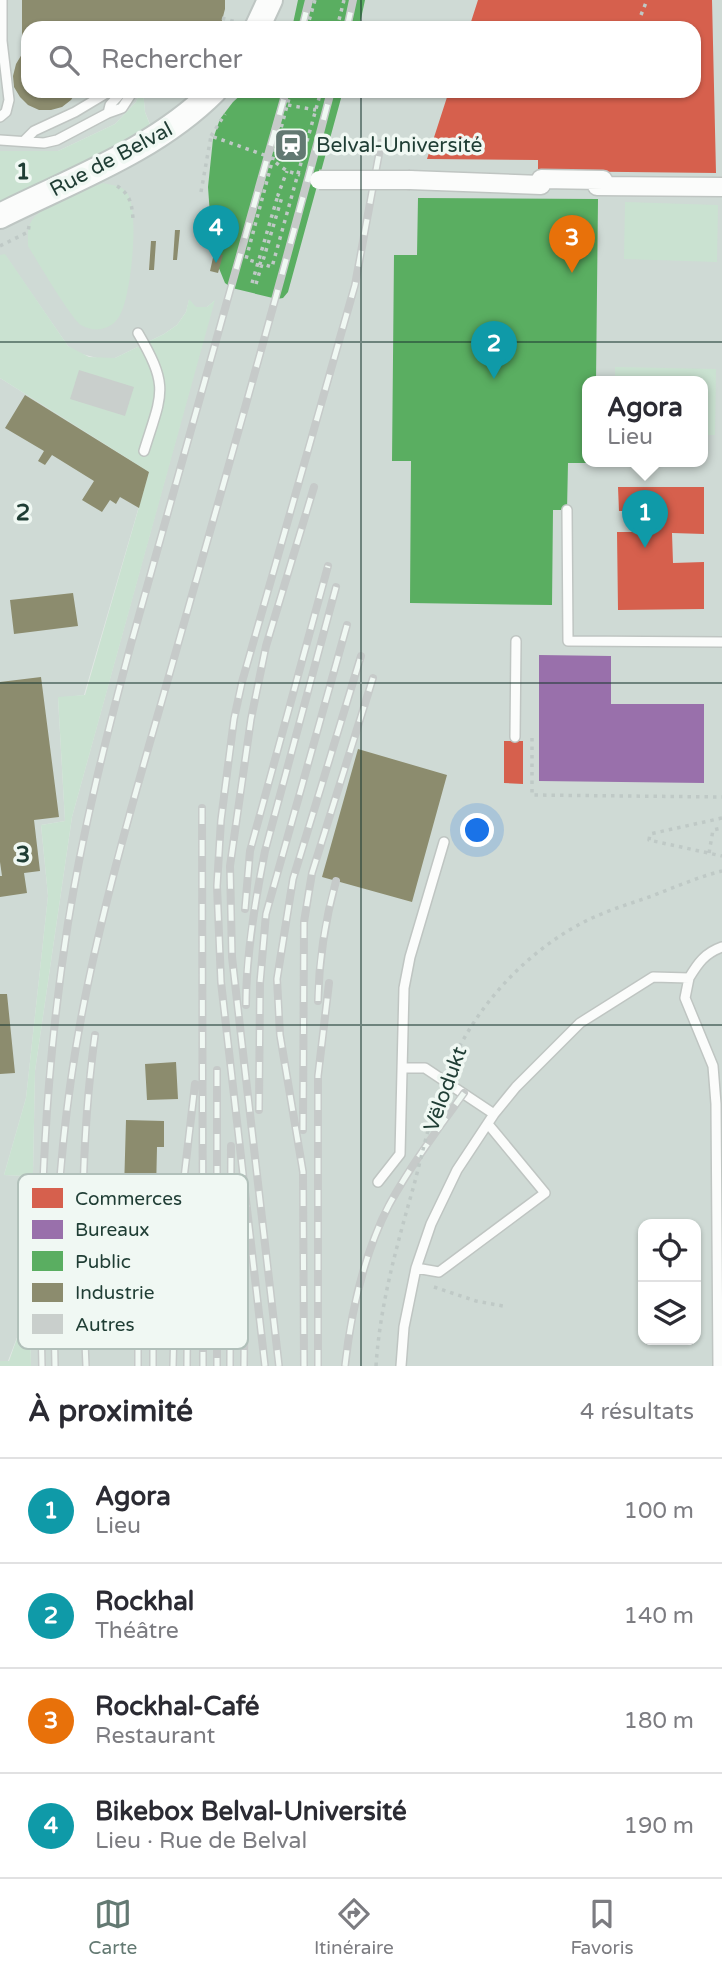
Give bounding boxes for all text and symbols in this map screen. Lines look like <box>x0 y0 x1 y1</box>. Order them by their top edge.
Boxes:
search box <box>21 21 701 98</box>
icon: search <box>45 41 83 79</box>
text: Rechercher <box>101 44 243 75</box>
street label: Rue de Belval <box>46 117 177 202</box>
station icon: Belval-Université <box>272 126 310 164</box>
place label: Belval-Université <box>316 133 483 158</box>
text: 1 <box>16 158 30 186</box>
pin: 4 <box>193 205 239 263</box>
pin: 3 <box>549 215 595 273</box>
pin: 2 <box>471 321 517 379</box>
popup <box>582 376 708 467</box>
text: Agora <box>607 392 683 423</box>
text: Lieu <box>607 423 653 451</box>
pin: 1 <box>622 490 668 548</box>
text: 2 <box>16 499 30 527</box>
your location <box>460 813 494 847</box>
text: 3 <box>16 841 30 869</box>
street label: Vëlodukt <box>419 1043 472 1135</box>
legend <box>18 1174 248 1349</box>
text: Commerces <box>75 1188 182 1210</box>
text: Bureaux <box>75 1219 150 1241</box>
map controls <box>638 1219 701 1345</box>
button: locate <box>638 1219 701 1282</box>
text: Public <box>75 1251 131 1273</box>
text: Industrie <box>75 1282 154 1304</box>
button: layers <box>638 1282 701 1345</box>
text: Autres <box>75 1314 135 1336</box>
text: À proximité <box>28 1393 193 1430</box>
text: 4 résultats <box>580 1398 694 1426</box>
text: Agora <box>95 1481 171 1512</box>
text: 1 <box>44 1497 58 1525</box>
text: 100 m <box>624 1497 694 1525</box>
text: Lieu <box>95 1512 141 1540</box>
text: Rockhal <box>95 1586 194 1617</box>
text: 2 <box>44 1602 58 1630</box>
text: 140 m <box>624 1602 694 1630</box>
text: Théâtre <box>95 1617 179 1645</box>
text: Rockhal-Café <box>95 1691 260 1722</box>
text: 3 <box>44 1707 58 1735</box>
text: 180 m <box>624 1707 694 1735</box>
text: Restaurant <box>95 1722 215 1750</box>
text: Bikebox Belval-Université <box>95 1796 407 1827</box>
text: 4 <box>44 1812 58 1840</box>
text: 190 m <box>624 1812 694 1840</box>
text: Lieu · Rue de Belval <box>95 1827 307 1855</box>
tab: Carte <box>88 1895 137 1959</box>
tab: Itinéraire <box>314 1895 394 1959</box>
tab: Favoris <box>570 1895 634 1959</box>

